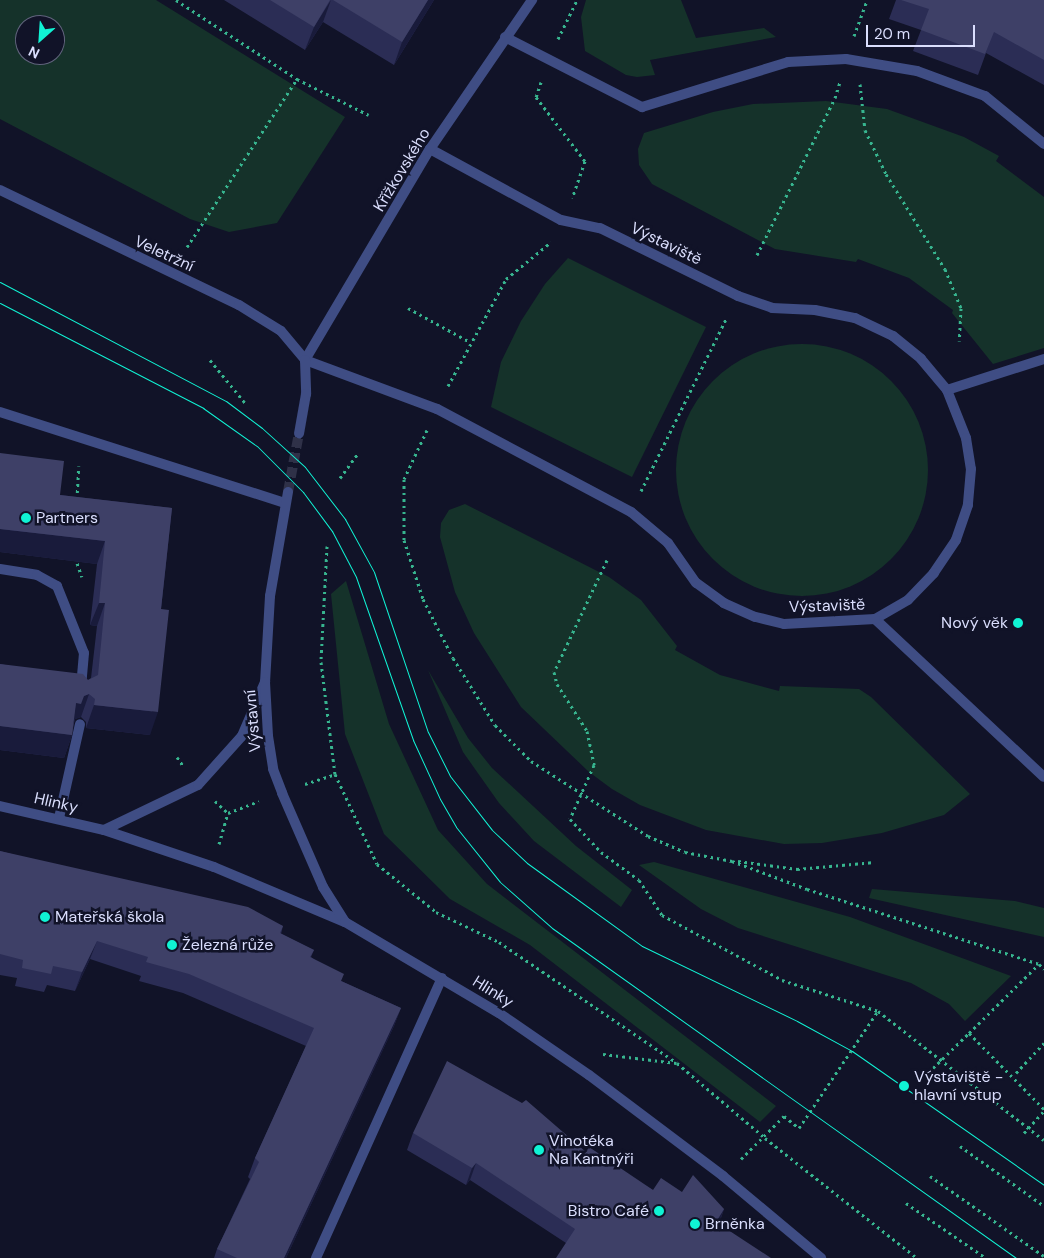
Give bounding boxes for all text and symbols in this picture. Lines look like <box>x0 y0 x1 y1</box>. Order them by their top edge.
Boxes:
north arrow <box>15 15 65 65</box>
scale bar <box>869 15 978 47</box>
text: 20 m <box>874 24 910 44</box>
text: N <box>25 42 42 63</box>
street label: Křížkovského <box>370 125 434 215</box>
street label: Výstaviště <box>627 219 705 269</box>
street label: Veletržní <box>131 232 197 276</box>
place label: Partners <box>36 508 98 528</box>
marker: Partners <box>20 512 32 524</box>
street label: Výstaviště <box>788 595 866 617</box>
place label: Nový věk <box>941 613 1008 633</box>
marker: Nový věk <box>1012 617 1024 629</box>
street label: Výstavní <box>241 689 265 753</box>
street label: Hlinky <box>32 789 80 817</box>
place label: Mateřská škola <box>55 907 164 927</box>
marker: Mateřská škola <box>39 911 51 923</box>
place label: Železná růže <box>182 935 273 955</box>
marker: Železná růže <box>166 939 178 951</box>
street label: Hlinky <box>469 972 517 1012</box>
place label: Výstaviště - hlavní vstup <box>914 1067 1003 1105</box>
marker: Výstaviště - hlavní vstup <box>898 1080 910 1092</box>
place label: Vinotéka Na Kantnýři <box>549 1131 634 1169</box>
marker: Vinotéka Na Kantnýři <box>533 1144 545 1156</box>
place label: Bistro Café <box>568 1201 649 1221</box>
marker: Bistro Café <box>653 1205 665 1217</box>
place label: Brněnka <box>705 1214 765 1234</box>
marker: Brněnka <box>689 1218 701 1230</box>

